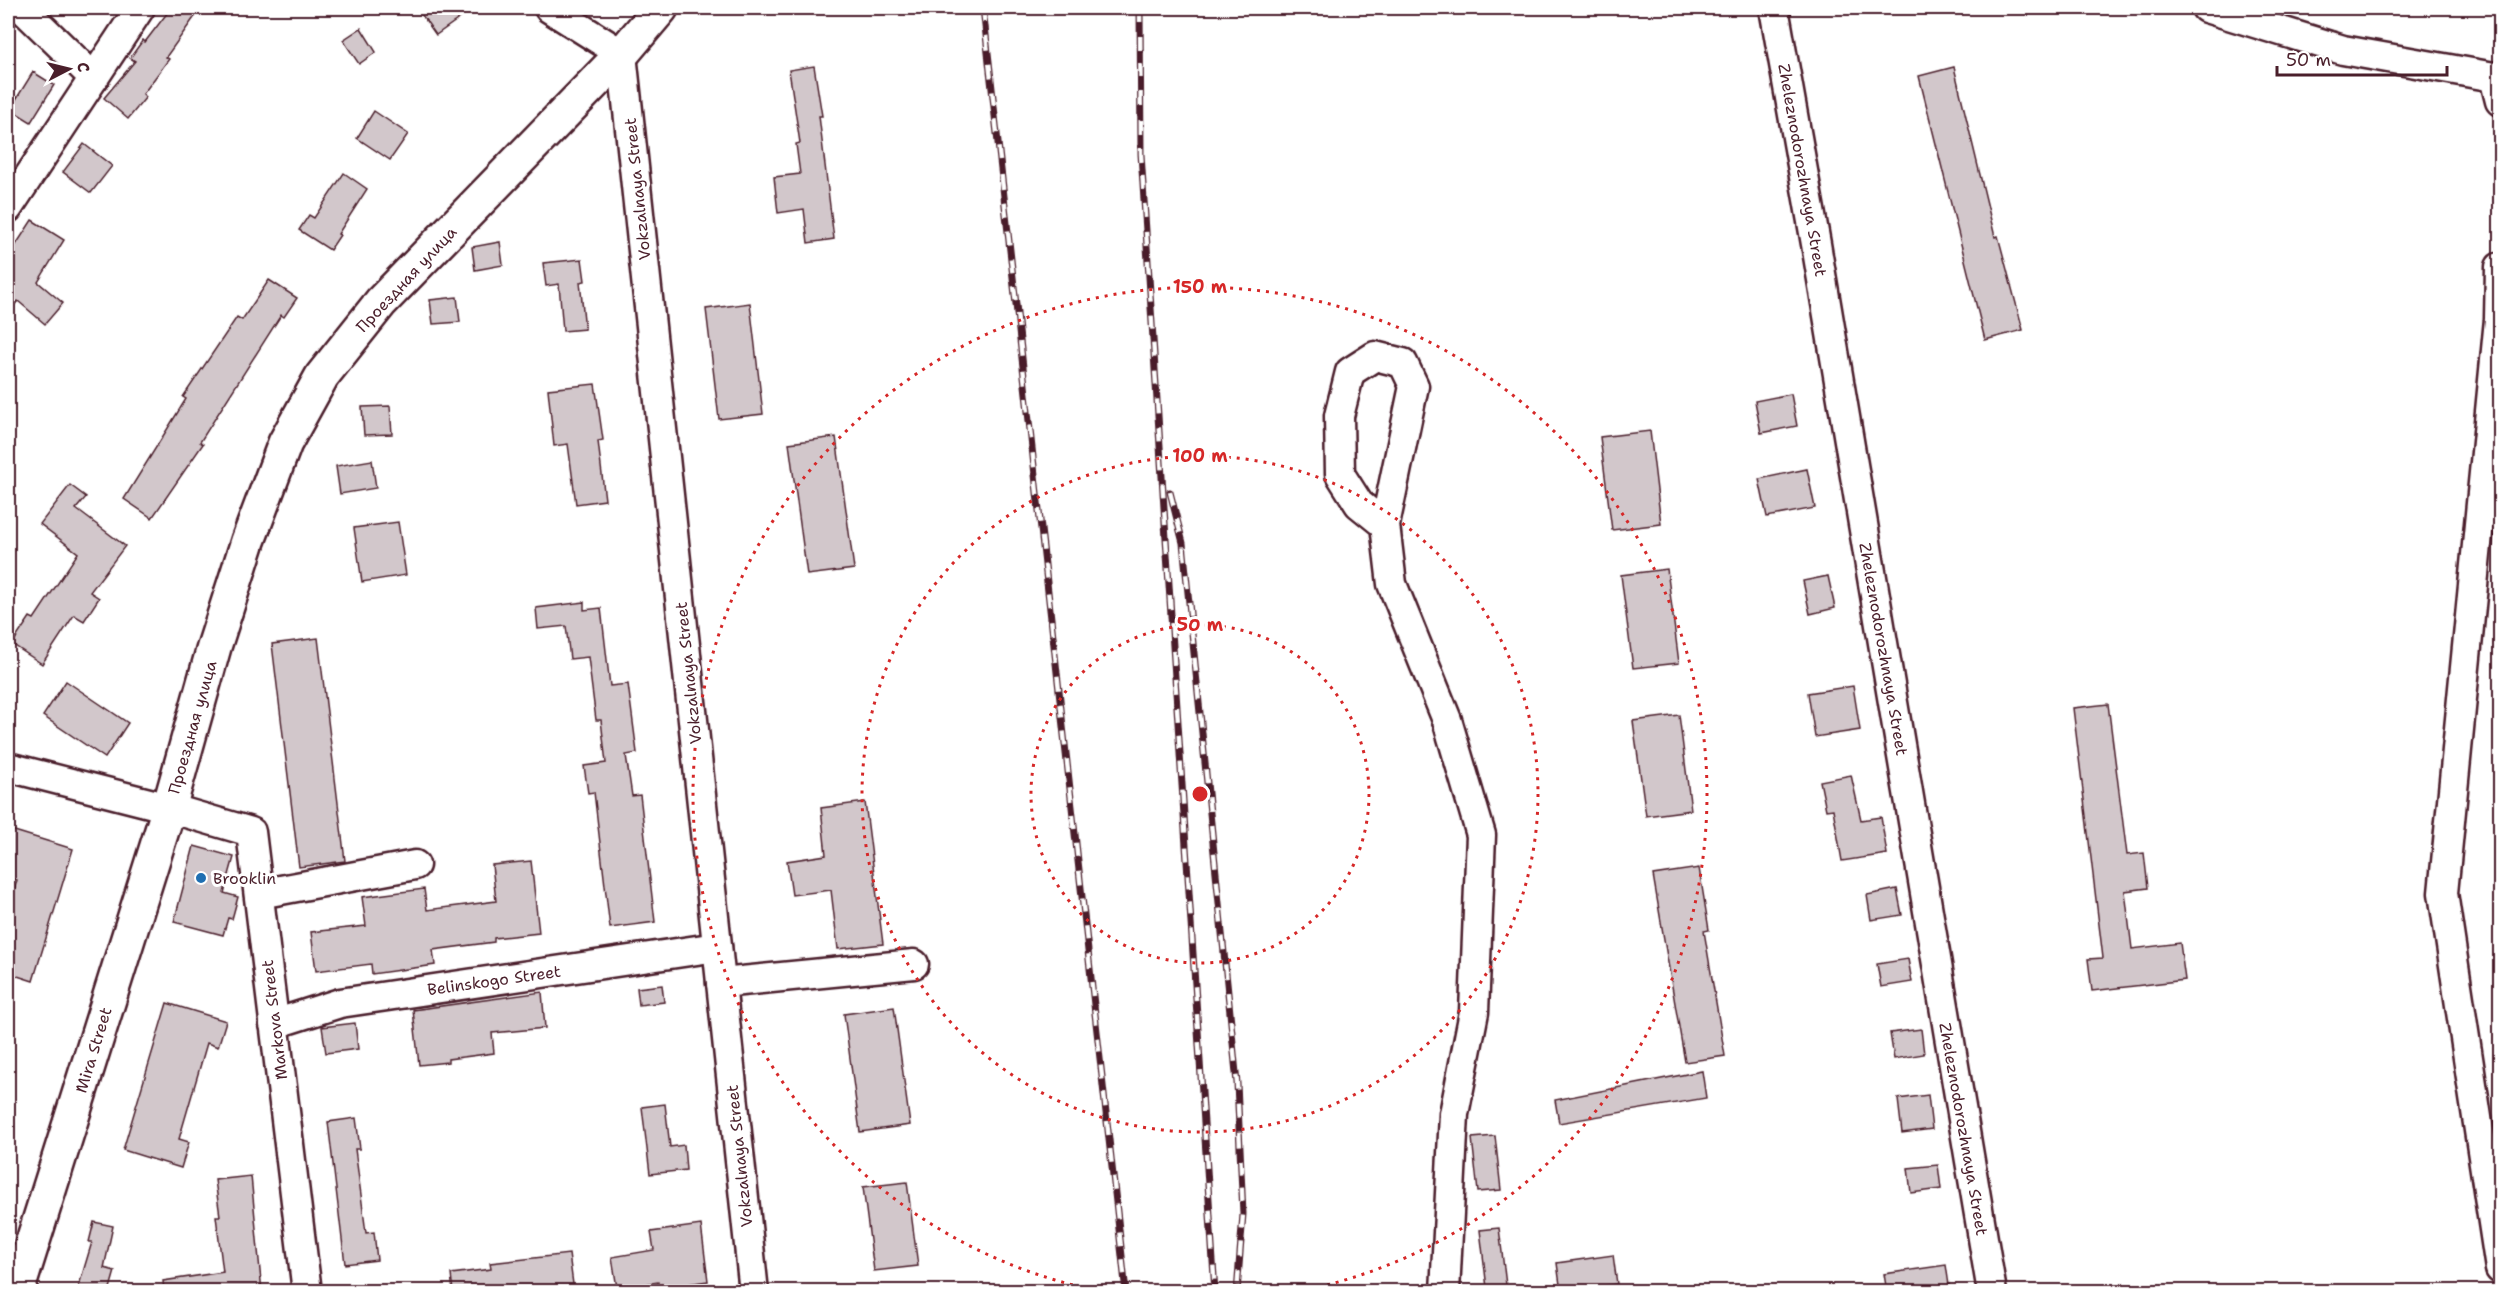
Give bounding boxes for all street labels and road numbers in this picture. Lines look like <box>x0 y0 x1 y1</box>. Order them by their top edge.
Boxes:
street label: Zheleznodorozhnaya Street <box>1773 62 1832 278</box>
street label: Vokzalnaya Street <box>620 117 655 261</box>
street label: Проездная улица <box>352 222 461 337</box>
street label: Zheleznodorozhnaya Street <box>1854 541 1913 757</box>
street label: Vokzalnaya Street <box>671 601 706 745</box>
street label: Проездная улица <box>163 658 222 796</box>
street label: Markova Street <box>257 959 292 1081</box>
street label: Belinskogo Street <box>426 961 562 1000</box>
street label: Mira Street <box>70 1005 116 1096</box>
street label: Zheleznodorozhnaya Street <box>1934 1021 1993 1237</box>
street label: Vokzalnaya Street <box>722 1084 757 1228</box>

